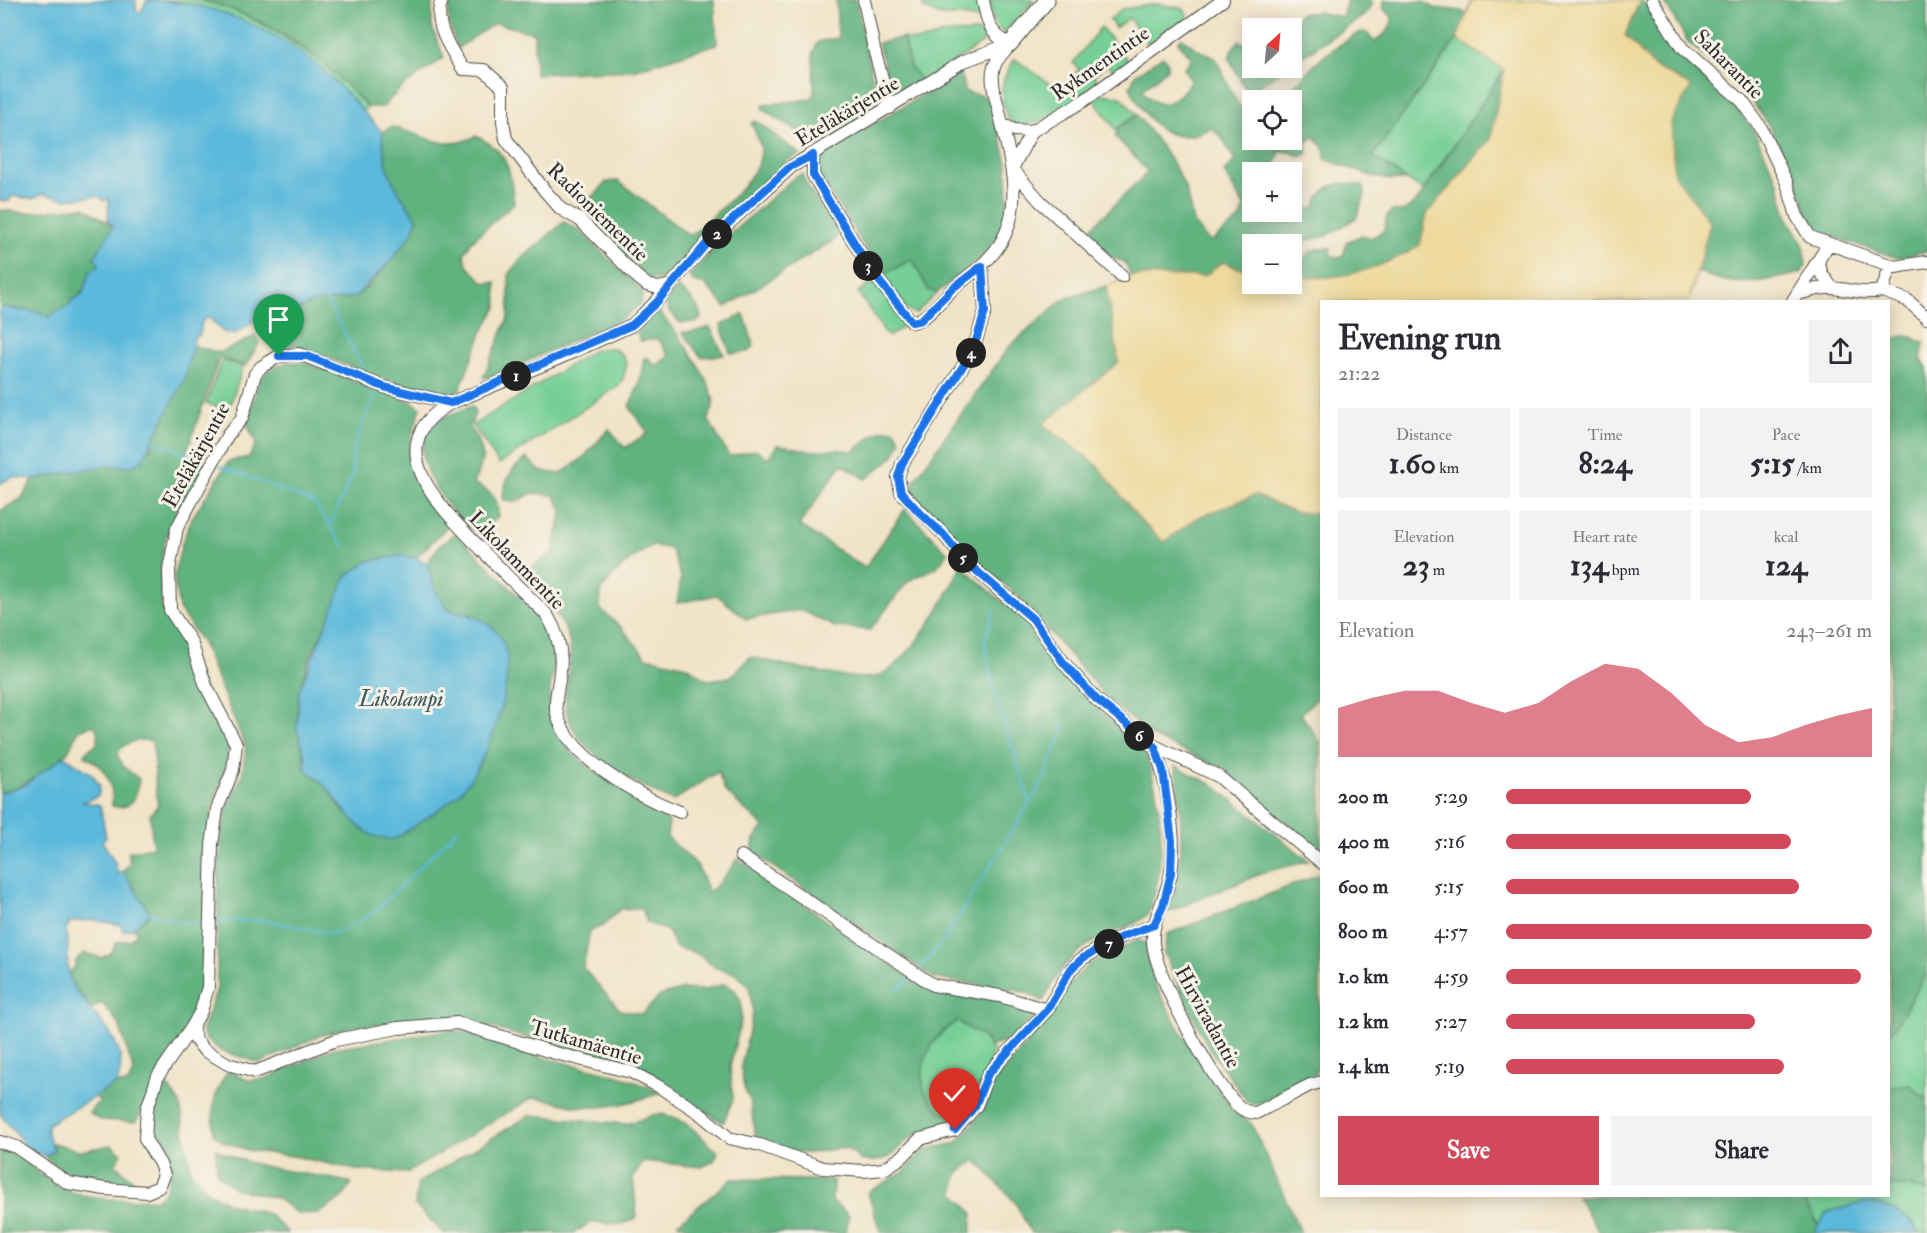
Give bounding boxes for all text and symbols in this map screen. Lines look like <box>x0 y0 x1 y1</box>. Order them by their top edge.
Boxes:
north arrow <box>1242 18 1302 78</box>
map controls <box>1242 18 1302 294</box>
street label: Rykmentintie <box>1046 20 1155 107</box>
street label: Saharantie <box>1688 24 1770 105</box>
street label: Eteläkärjentie <box>790 70 904 153</box>
button: locate <box>1242 90 1302 150</box>
street label: Radioniementie <box>541 157 654 268</box>
button: + <box>1242 162 1302 222</box>
pin: 2 <box>702 219 732 249</box>
text: 2 <box>713 224 721 244</box>
button: − <box>1242 234 1302 294</box>
pin: 3 <box>853 251 883 281</box>
text: 3 <box>865 256 871 276</box>
pin <box>253 294 304 356</box>
icon: arrive <box>262 303 295 336</box>
text: Evening run <box>1338 318 1501 359</box>
button: share <box>1809 320 1872 383</box>
pin: 4 <box>956 338 986 368</box>
text: 4 <box>967 343 975 363</box>
pin: 1 <box>501 361 531 391</box>
text: 21:22 <box>1338 361 1381 386</box>
text: 1 <box>513 366 519 386</box>
street label: Eteläkärjentie <box>156 398 237 513</box>
text: Distance <box>1396 425 1452 445</box>
text: Time <box>1588 425 1622 445</box>
text: Pace <box>1772 425 1800 445</box>
text: 1.60 <box>1389 445 1436 482</box>
text: 8:24 <box>1579 445 1631 482</box>
text: 5:15 <box>1750 445 1794 482</box>
text: km <box>1436 458 1459 478</box>
text: /km <box>1794 458 1822 478</box>
street label: Likolammentie <box>463 505 571 616</box>
text: Elevation <box>1394 527 1454 547</box>
text: Heart rate <box>1572 527 1638 547</box>
text: kcal <box>1774 527 1798 547</box>
pin: 5 <box>948 543 978 573</box>
text: 23 <box>1403 547 1429 584</box>
text: 134 <box>1570 547 1608 584</box>
text: 124 <box>1765 547 1807 584</box>
text: 5 <box>959 548 967 568</box>
text: m <box>1429 560 1445 580</box>
text: bpm <box>1608 560 1640 580</box>
text: Elevation <box>1338 618 1414 643</box>
text: 243–261 m <box>1786 618 1872 643</box>
water label: Likolampi <box>358 685 443 713</box>
pin: 6 <box>1124 721 1154 751</box>
text: 6 <box>1135 726 1143 746</box>
text: 200 m <box>1338 784 1388 809</box>
text: 5:29 <box>1434 784 1468 809</box>
text: 400 m <box>1338 829 1389 854</box>
text: 5:16 <box>1434 829 1465 854</box>
text: 600 m <box>1338 874 1388 899</box>
text: 5:15 <box>1434 874 1464 899</box>
text: 800 m <box>1338 919 1388 944</box>
text: 4:57 <box>1434 919 1468 944</box>
pin: 7 <box>1094 929 1124 959</box>
text: 7 <box>1105 934 1113 954</box>
street label: Hirviradantie <box>1168 961 1247 1073</box>
text: 1.0 km <box>1338 964 1389 989</box>
text: 4:59 <box>1434 964 1469 989</box>
text: 1.2 km <box>1338 1009 1388 1034</box>
text: 5:27 <box>1434 1009 1467 1034</box>
street label: Tutkamäentie <box>527 1014 645 1071</box>
text: 1.4 km <box>1338 1054 1389 1079</box>
text: 5:19 <box>1434 1054 1465 1079</box>
pin <box>929 1068 980 1130</box>
icon: check <box>938 1077 971 1110</box>
button: Save <box>1338 1116 1599 1185</box>
button: Share <box>1611 1116 1872 1185</box>

